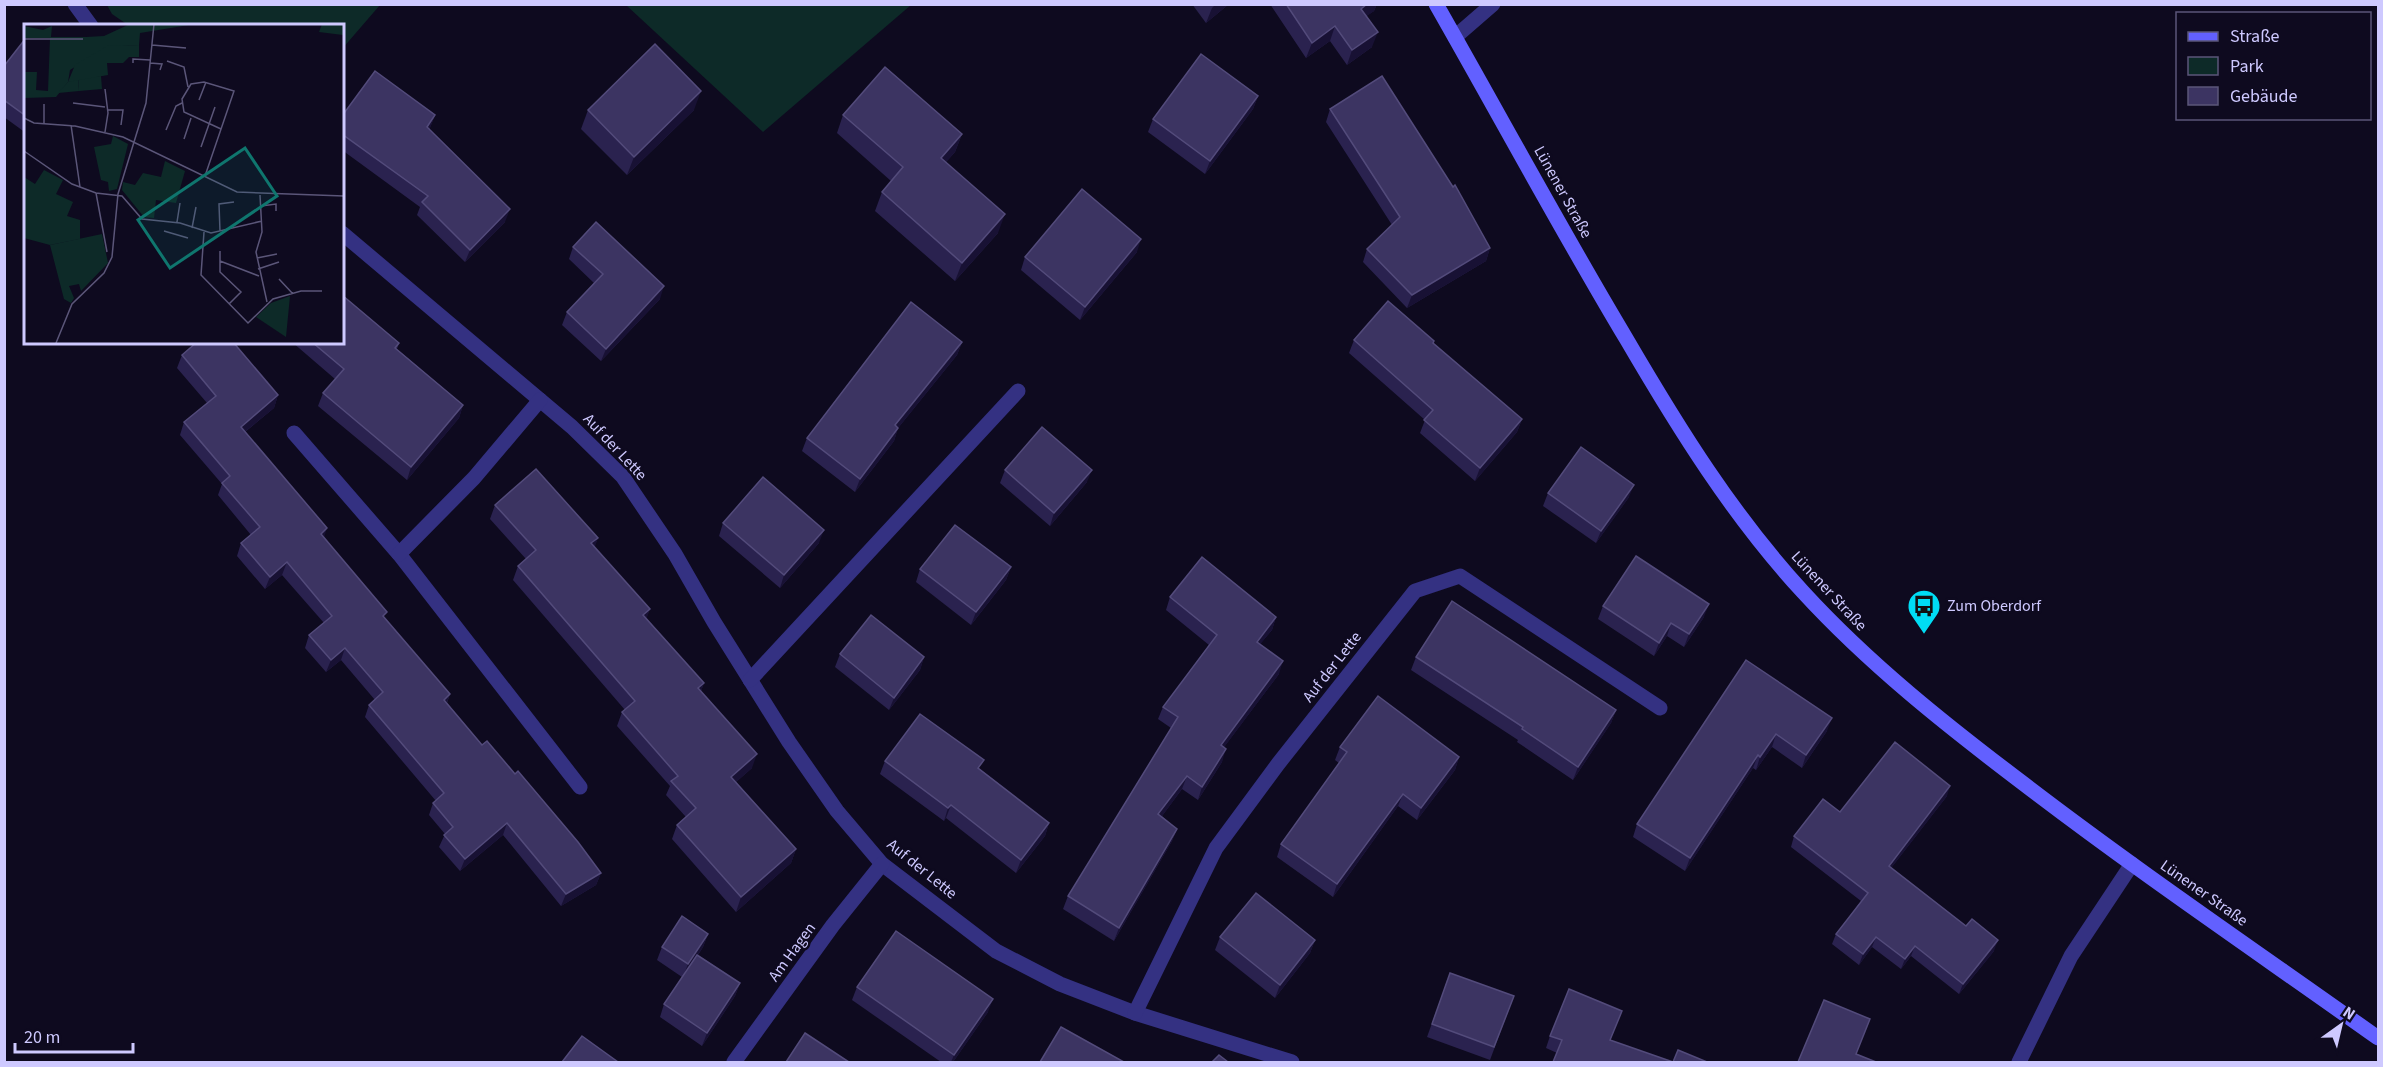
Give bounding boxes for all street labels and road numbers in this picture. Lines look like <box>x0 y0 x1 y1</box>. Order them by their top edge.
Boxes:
street label: Lünener Straße <box>1529 142 1597 242</box>
street label: Auf der Lette <box>578 409 652 485</box>
street label: Lünener Straße <box>1786 546 1872 636</box>
street label: Auf der Lette <box>1297 627 1367 707</box>
street label: Auf der Lette <box>882 834 962 904</box>
street label: Lünener Straße <box>2156 855 2252 931</box>
street label: Am Hagen <box>763 918 821 986</box>

